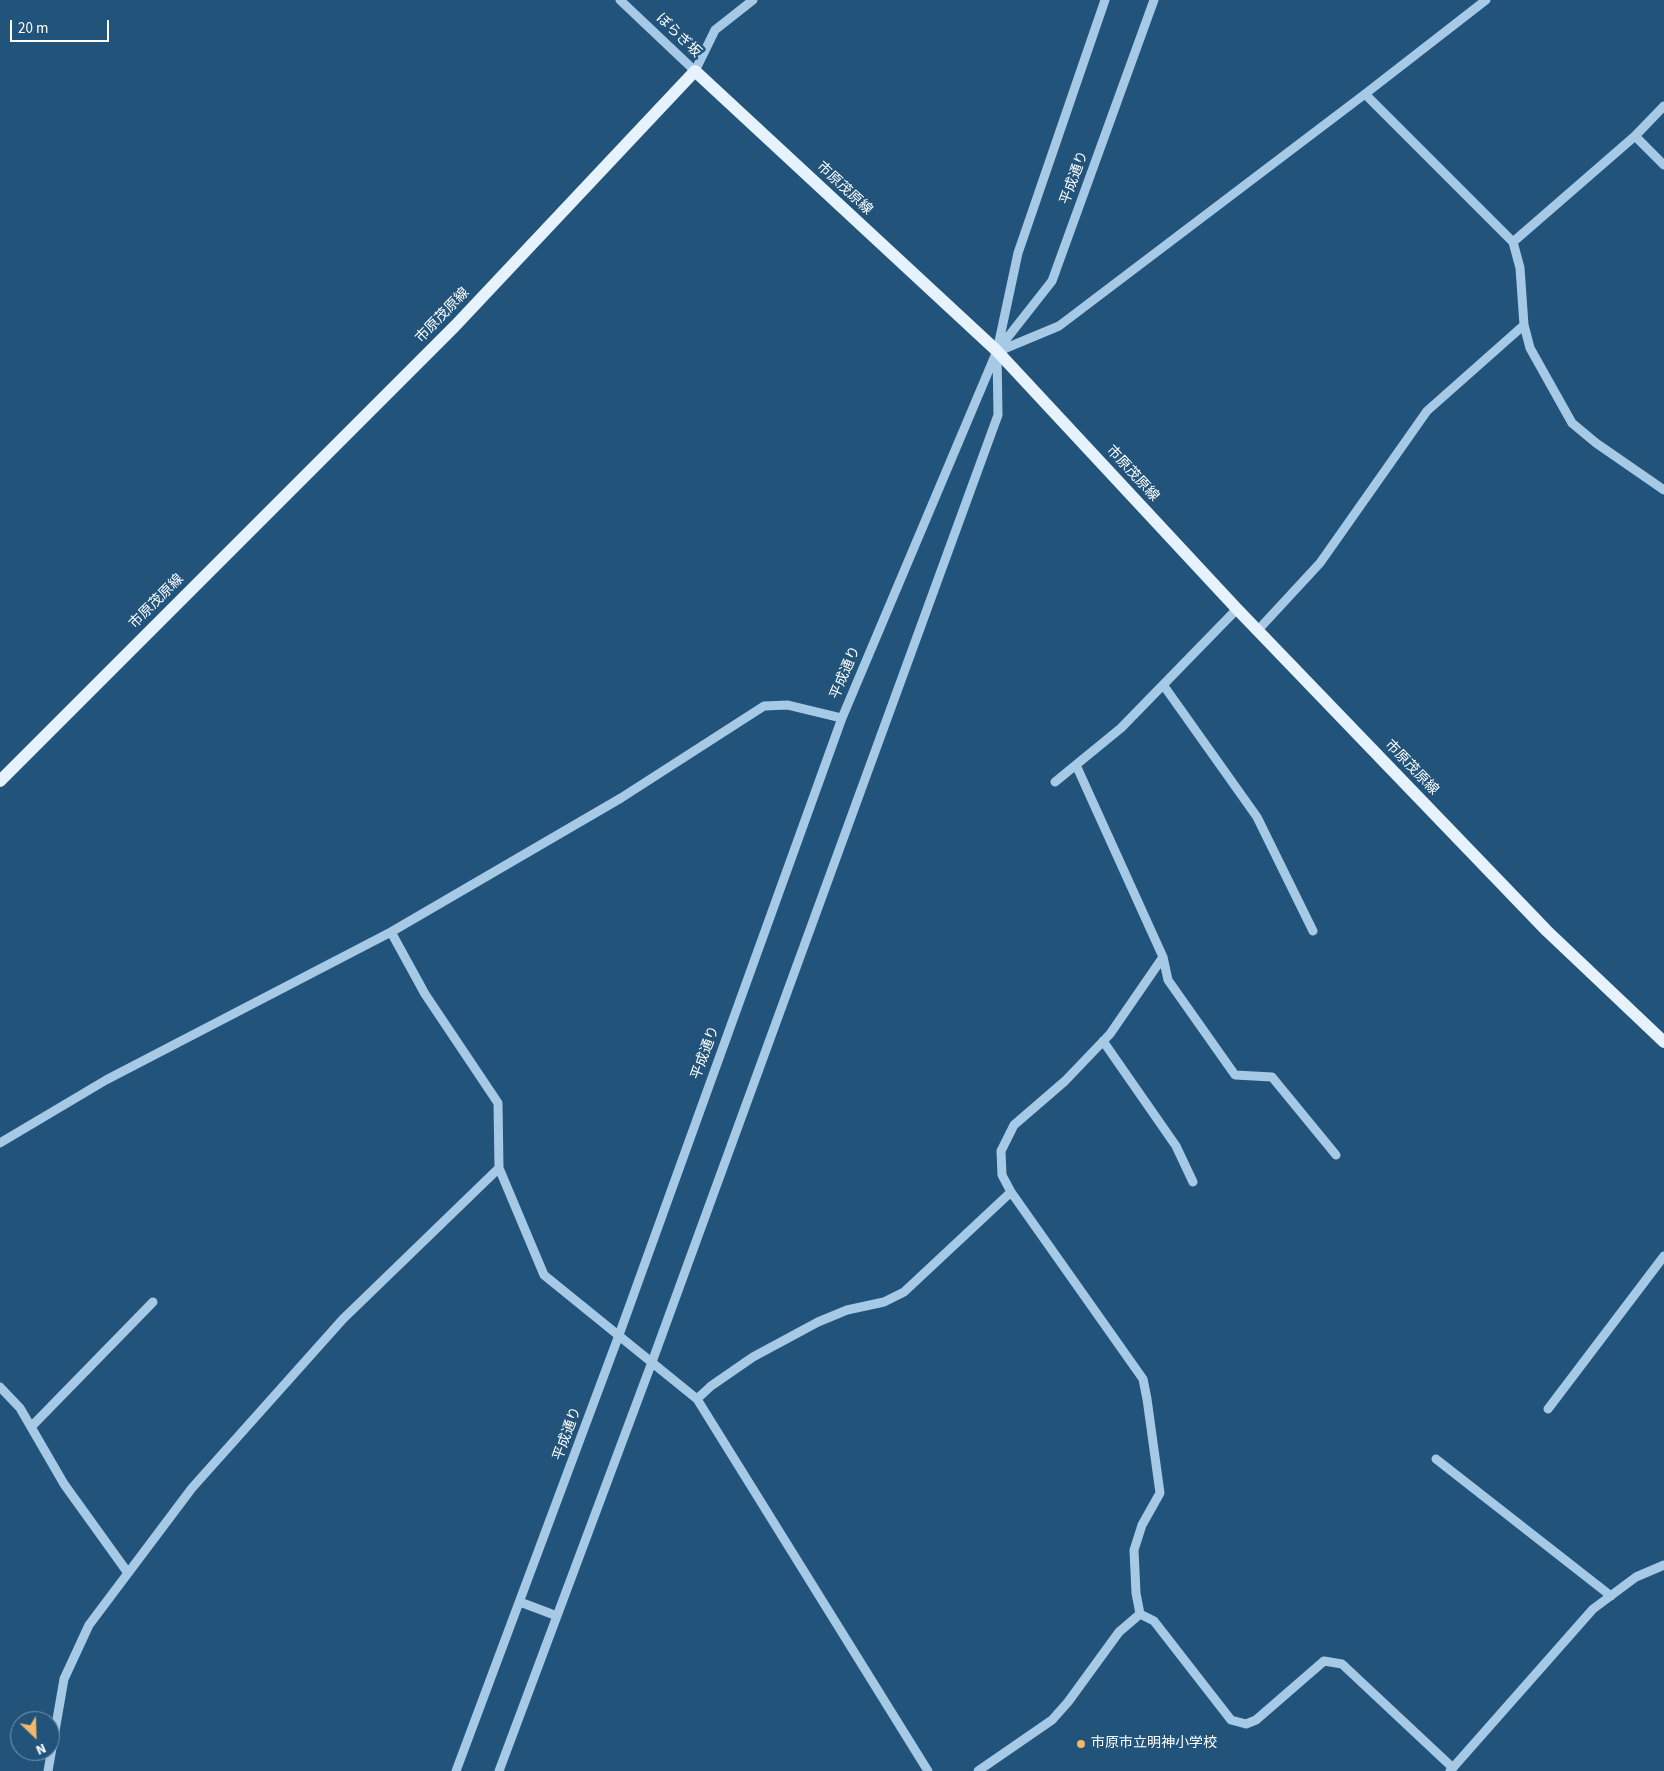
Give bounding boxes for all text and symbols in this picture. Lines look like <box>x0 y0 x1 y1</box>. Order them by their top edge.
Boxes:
scale bar <box>12 10 111 42</box>
street label: ぼらぎ坂 <box>652 11 704 61</box>
text: 20 m <box>18 18 48 39</box>
street label: 平成通り <box>1058 149 1092 207</box>
street label: 市原茂原線 <box>813 159 875 219</box>
street label: 市原茂原線 <box>413 285 473 347</box>
street label: 市原茂原線 <box>1102 443 1162 505</box>
street label: 市原茂原線 <box>126 571 188 633</box>
street label: 平成通り <box>827 644 865 702</box>
street label: 市原茂原線 <box>1381 737 1441 799</box>
street label: 平成通り <box>689 1024 723 1082</box>
street label: 平成通り <box>551 1405 585 1463</box>
north arrow <box>10 1711 60 1761</box>
place label: 市原市立明神小学校 <box>1091 1736 1217 1752</box>
text: N <box>32 1738 49 1760</box>
marker: 市原市立明神小学校 <box>1075 1738 1087 1750</box>

